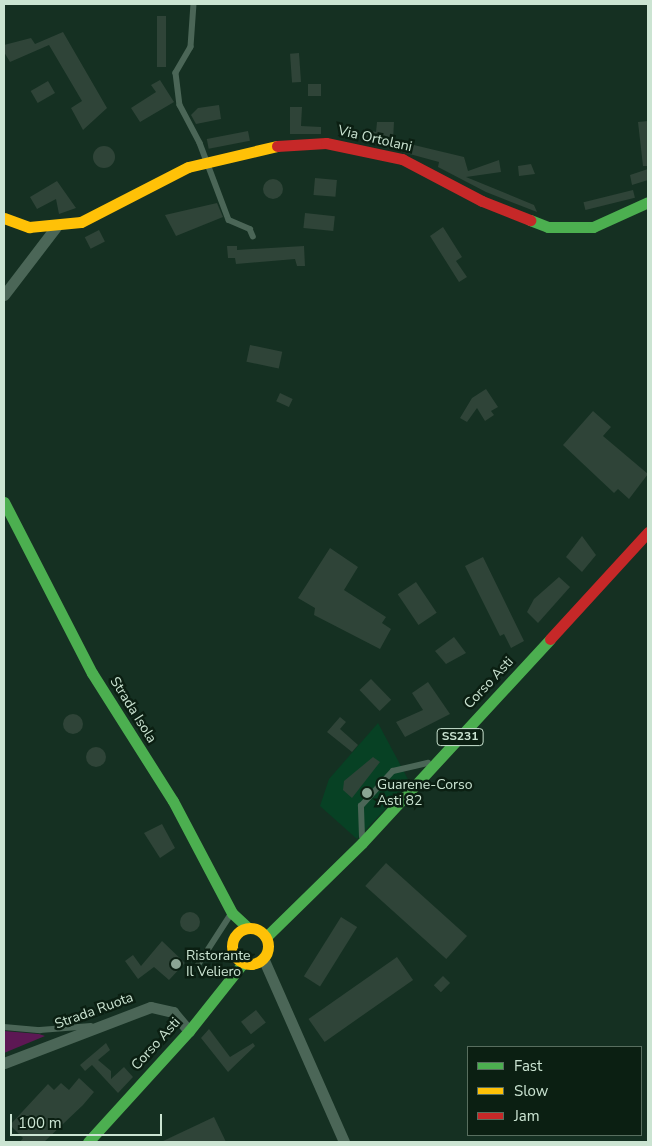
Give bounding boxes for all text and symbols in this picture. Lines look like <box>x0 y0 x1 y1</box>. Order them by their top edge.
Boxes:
street label: Via Ortolani <box>336 122 414 156</box>
street label: Corso Asti <box>461 654 517 712</box>
street label: Strada Isola <box>106 674 160 746</box>
road number: SS231 <box>436 728 484 746</box>
place label: Guarene-Corso Asti 82 <box>377 777 472 810</box>
marker: Guarene-Corso Asti 82 <box>361 787 373 799</box>
place label: Ristorante Il Veliero <box>186 948 250 980</box>
marker: Ristorante Il Veliero <box>170 958 182 970</box>
street label: Strada Ruota <box>52 989 136 1033</box>
street label: Corso Asti <box>128 1014 184 1074</box>
legend <box>467 1046 642 1136</box>
text: Fast <box>514 1056 542 1076</box>
text: Slow <box>514 1081 548 1101</box>
scale bar <box>12 1104 165 1136</box>
text: Jam <box>514 1106 540 1126</box>
text: 100 m <box>18 1113 62 1133</box>

